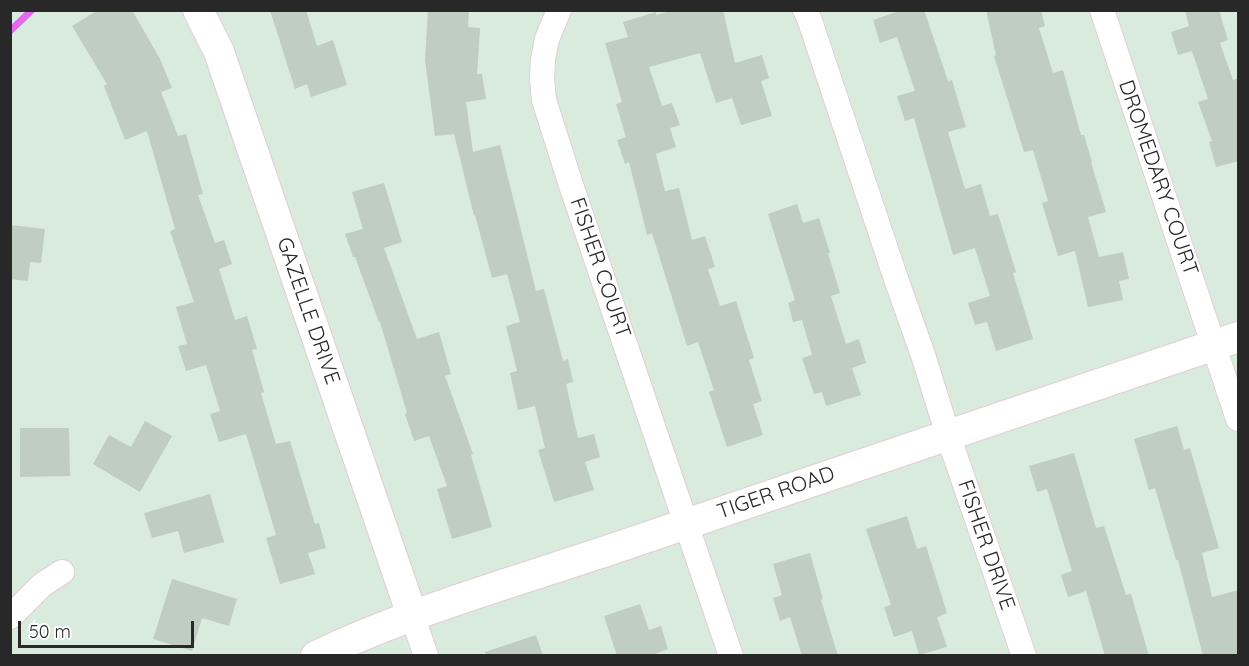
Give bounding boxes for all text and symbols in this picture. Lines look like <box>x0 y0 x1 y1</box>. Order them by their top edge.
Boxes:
street label: DROMEDARY COURT <box>1113 77 1203 279</box>
street label: FISHER COURT <box>564 194 636 342</box>
street label: GAZELLE DRIVE <box>271 234 345 388</box>
street label: TIGER ROAD <box>714 461 838 525</box>
street label: FISHER DRIVE <box>952 477 1020 613</box>
scale bar <box>21 609 196 647</box>
text: 50 m <box>29 620 71 643</box>

